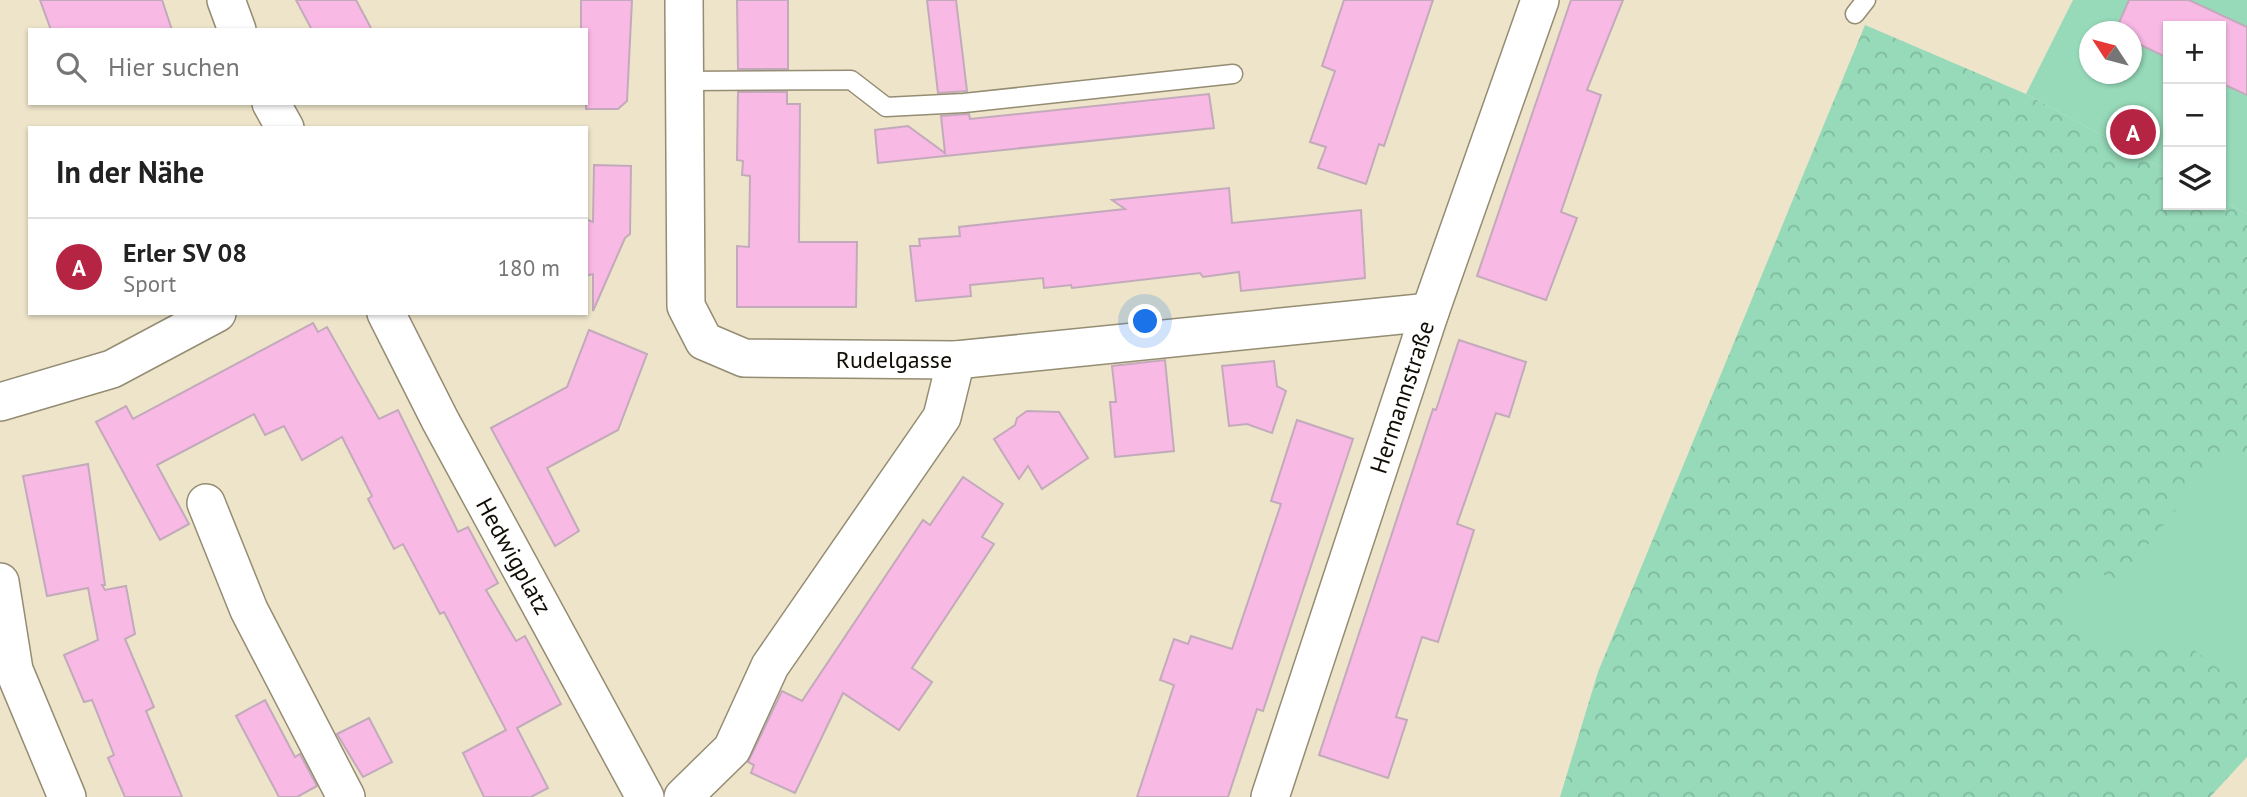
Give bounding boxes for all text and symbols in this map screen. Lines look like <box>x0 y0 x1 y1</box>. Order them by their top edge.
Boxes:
north arrow <box>2079 21 2142 84</box>
map controls <box>2163 21 2226 210</box>
button: + <box>2163 21 2226 84</box>
search box <box>28 28 588 105</box>
icon: search <box>52 48 90 86</box>
text: Hier suchen <box>108 50 240 83</box>
button: − <box>2163 84 2226 147</box>
pin: A <box>2110 106 2156 158</box>
button: layers <box>2163 147 2226 210</box>
text: In der Nähe <box>56 152 204 191</box>
text: Erler SV 08 <box>123 236 247 269</box>
text: A <box>72 253 86 282</box>
text: 180 m <box>498 253 560 282</box>
text: Sport <box>123 269 176 298</box>
your location <box>1128 304 1162 338</box>
street label: Hermannstraße <box>1363 317 1441 477</box>
street label: Rudelgasse <box>836 344 952 375</box>
street label: Hedwigplatz <box>469 492 559 620</box>

